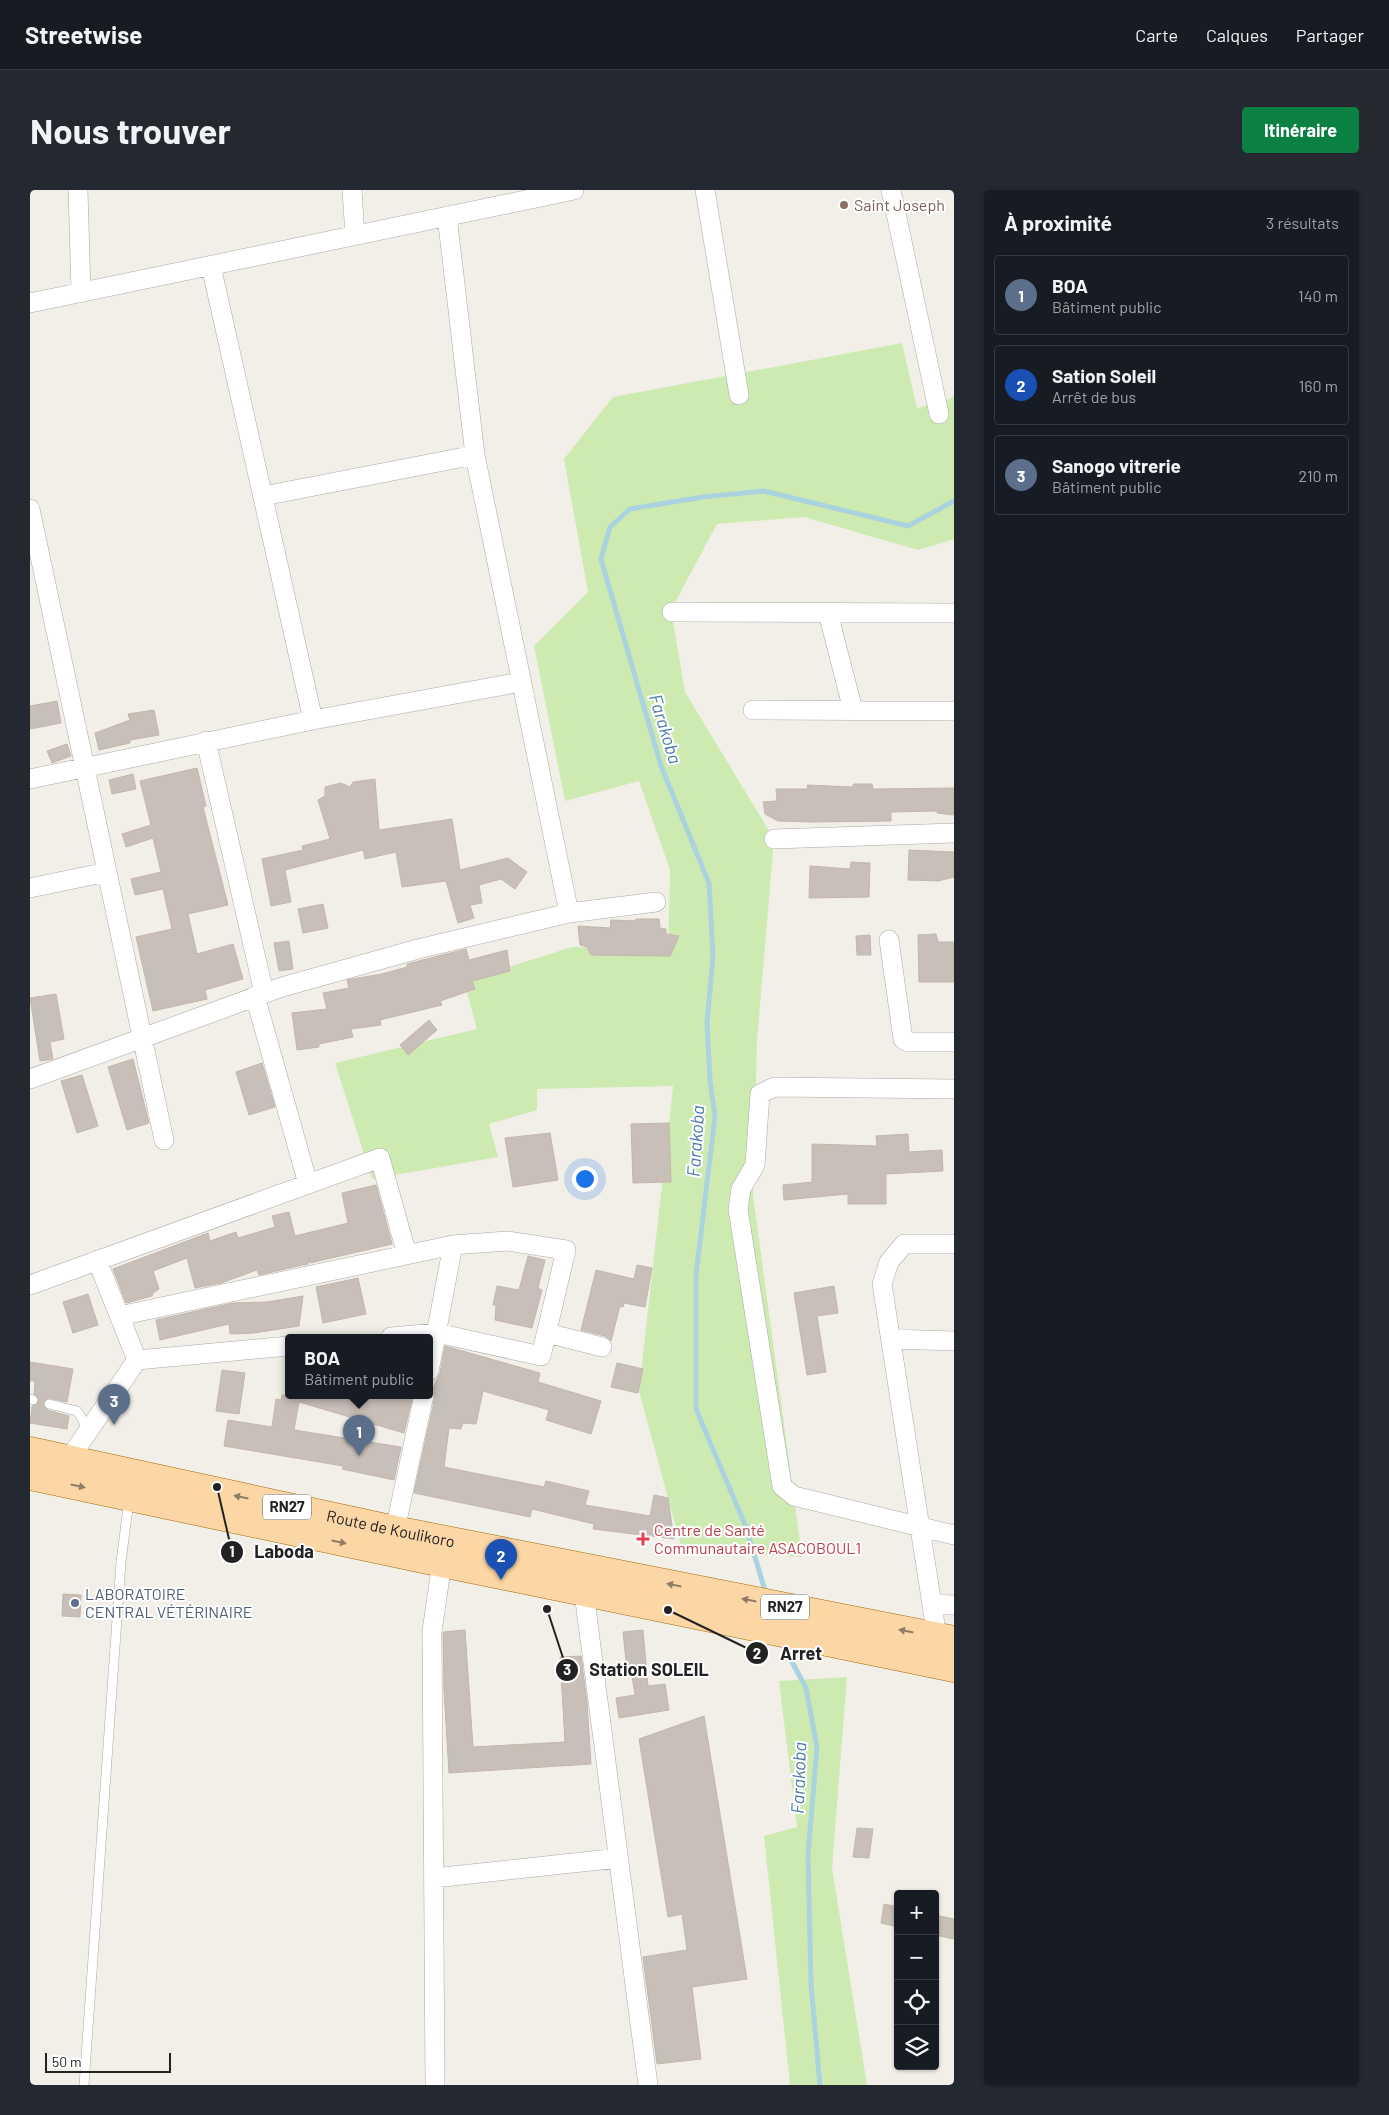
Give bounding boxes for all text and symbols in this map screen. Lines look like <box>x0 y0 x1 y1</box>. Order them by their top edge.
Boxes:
text: Streetwise <box>25 20 142 49</box>
text: Carte <box>1135 24 1178 46</box>
text: Calques <box>1206 24 1268 46</box>
text: Partager <box>1296 24 1364 46</box>
button: Itinéraire <box>1242 107 1359 153</box>
text: Nous trouver <box>30 109 231 151</box>
place label: Saint Joseph <box>854 195 945 214</box>
marker: Saint Joseph <box>838 199 850 211</box>
text: À proximité <box>1004 210 1112 235</box>
text: 3 résultats <box>1266 213 1339 232</box>
text: BOA <box>1052 274 1088 297</box>
text: 1 <box>1018 286 1024 305</box>
text: 140 m <box>1298 286 1338 305</box>
text: Bâtiment public <box>1052 297 1162 316</box>
text: Sation Soleil <box>1052 364 1156 387</box>
text: 2 <box>1017 376 1025 395</box>
text: 160 m <box>1299 376 1338 395</box>
text: Arrêt de bus <box>1052 387 1136 406</box>
text: Sanogo vitrerie <box>1052 454 1181 477</box>
text: 3 <box>1017 466 1025 485</box>
text: 210 m <box>1299 466 1338 485</box>
text: Bâtiment public <box>1052 477 1162 496</box>
water label: Farakoba <box>645 691 687 766</box>
water label: Farakoba <box>682 1104 708 1177</box>
your location <box>572 1166 598 1192</box>
popup <box>285 1334 433 1399</box>
text: BOA <box>304 1346 340 1369</box>
text: Bâtiment public <box>304 1369 414 1388</box>
pin: 3 <box>98 1384 130 1425</box>
pin: 1 <box>343 1415 375 1456</box>
one-way arrow <box>70 1482 85 1490</box>
one-way arrow <box>233 1493 248 1501</box>
road number: RN27 <box>263 1494 311 1520</box>
street label: Route de Koulikoro <box>325 1505 457 1551</box>
place label: Centre de Santé Communautaire ASACOBOUL1 <box>654 1520 861 1557</box>
marker: Centre de Santé Communautaire ASACOBOUL1 <box>636 1532 650 1546</box>
callout: Laboda <box>220 1536 324 1569</box>
one-way arrow <box>332 1538 348 1546</box>
pin: 2 <box>485 1539 517 1580</box>
text: Laboda <box>254 1540 314 1562</box>
text: 1 <box>229 1542 235 1560</box>
one-way arrow <box>667 1581 682 1589</box>
place label: LABORATOIRE CENTRAL VÉTÉRINAIRE <box>85 1584 252 1621</box>
road number: RN27 <box>761 1594 809 1620</box>
one-way arrow <box>741 1595 757 1603</box>
marker: LABORATOIRE CENTRAL VÉTÉRINAIRE <box>69 1597 81 1609</box>
one-way arrow <box>898 1626 914 1634</box>
callout: Arret <box>745 1637 832 1670</box>
text: Arret <box>780 1642 822 1664</box>
text: 2 <box>753 1644 761 1662</box>
callout: Station SOLEIL <box>554 1653 719 1686</box>
text: Station SOLEIL <box>589 1658 709 1680</box>
text: 3 <box>563 1660 571 1678</box>
water label: Farakoba <box>786 1742 810 1814</box>
map controls <box>894 1890 939 2070</box>
button: + <box>894 1890 939 1935</box>
button: − <box>894 1935 939 1980</box>
button: locate <box>894 1980 939 2025</box>
button: layers <box>894 2025 939 2070</box>
scale bar <box>45 2050 171 2073</box>
text: 50 m <box>52 2053 81 2070</box>

